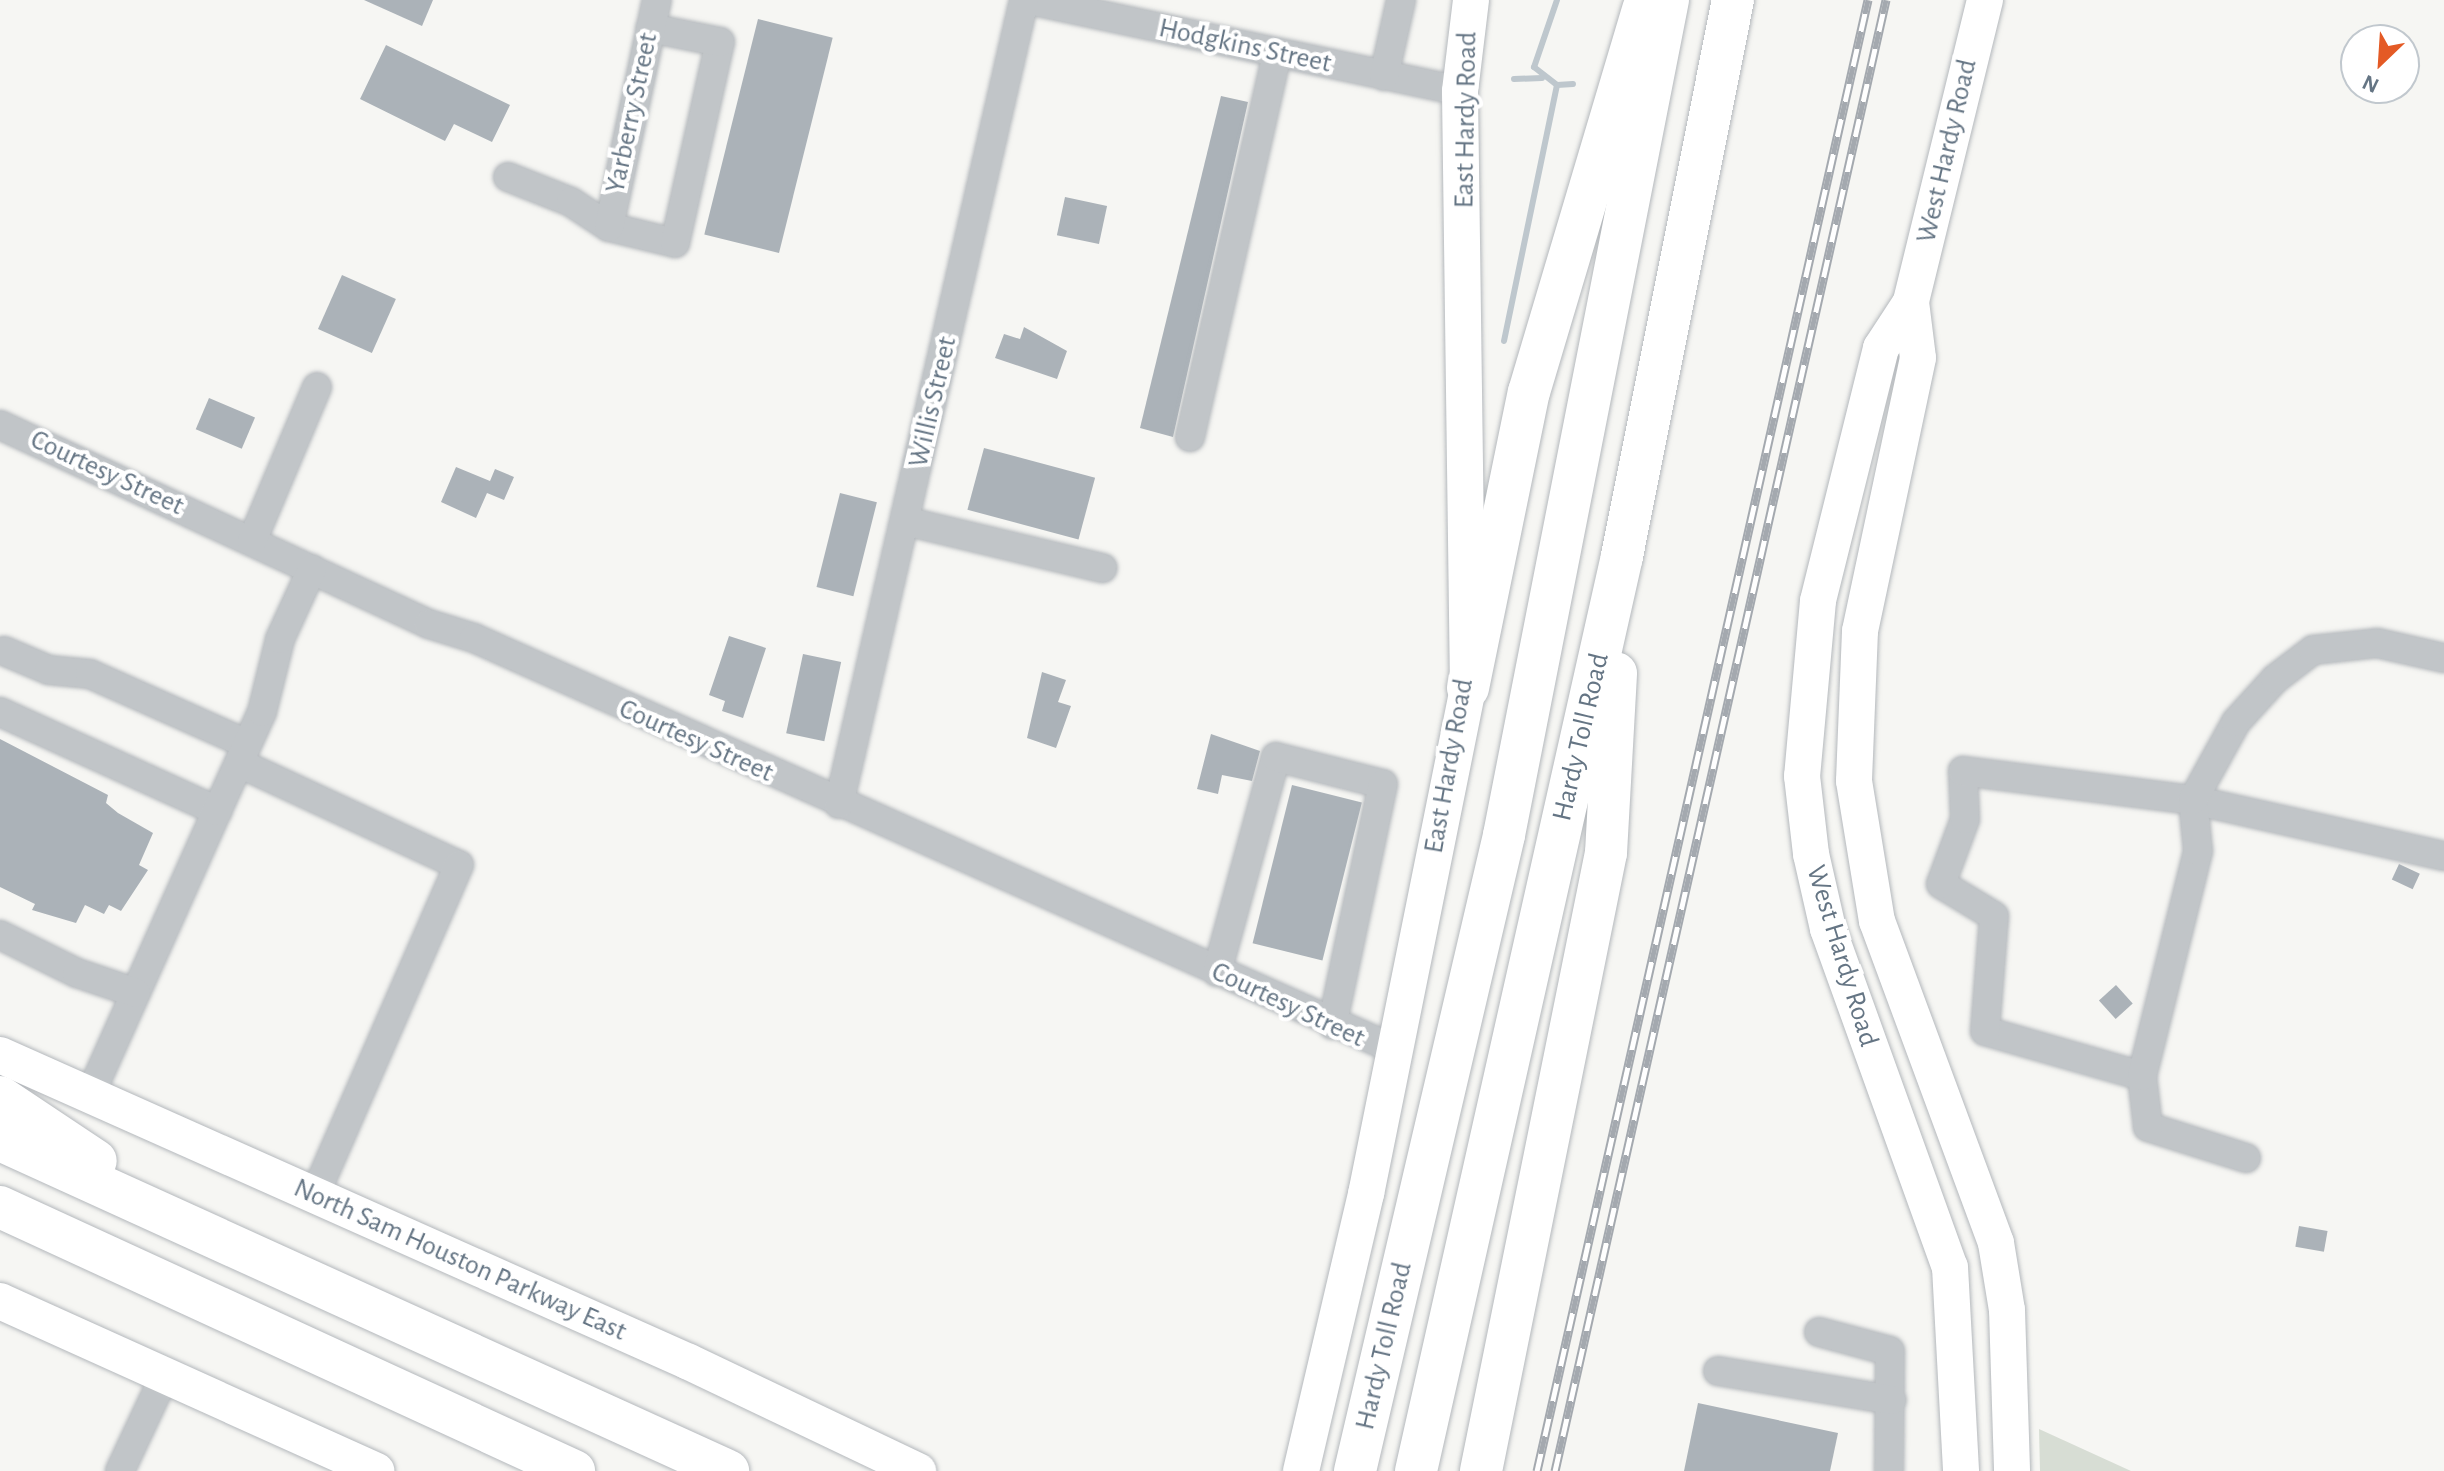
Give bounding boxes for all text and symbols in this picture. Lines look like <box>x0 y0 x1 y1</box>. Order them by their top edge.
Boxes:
street label: Hodgkins Street <box>1156 11 1334 81</box>
north arrow <box>2340 24 2420 104</box>
street label: Yarberry Street <box>599 30 665 196</box>
street label: East Hardy Road <box>1448 31 1484 209</box>
street label: West Hardy Road <box>1910 56 1984 246</box>
text: N <box>2359 71 2382 97</box>
street label: Willis Street <box>902 333 964 471</box>
street label: Courtesy Street <box>25 423 189 523</box>
street label: Hardy Toll Road <box>1545 650 1617 824</box>
street label: East Hardy Road <box>1417 676 1481 856</box>
street label: Courtesy Street <box>614 692 778 790</box>
street label: West Hardy Road <box>1799 861 1885 1051</box>
street label: Courtesy Street <box>1206 955 1370 1055</box>
street label: North Sam Houston Parkway East <box>288 1171 632 1349</box>
street label: Hardy Toll Road <box>1348 1259 1420 1433</box>

